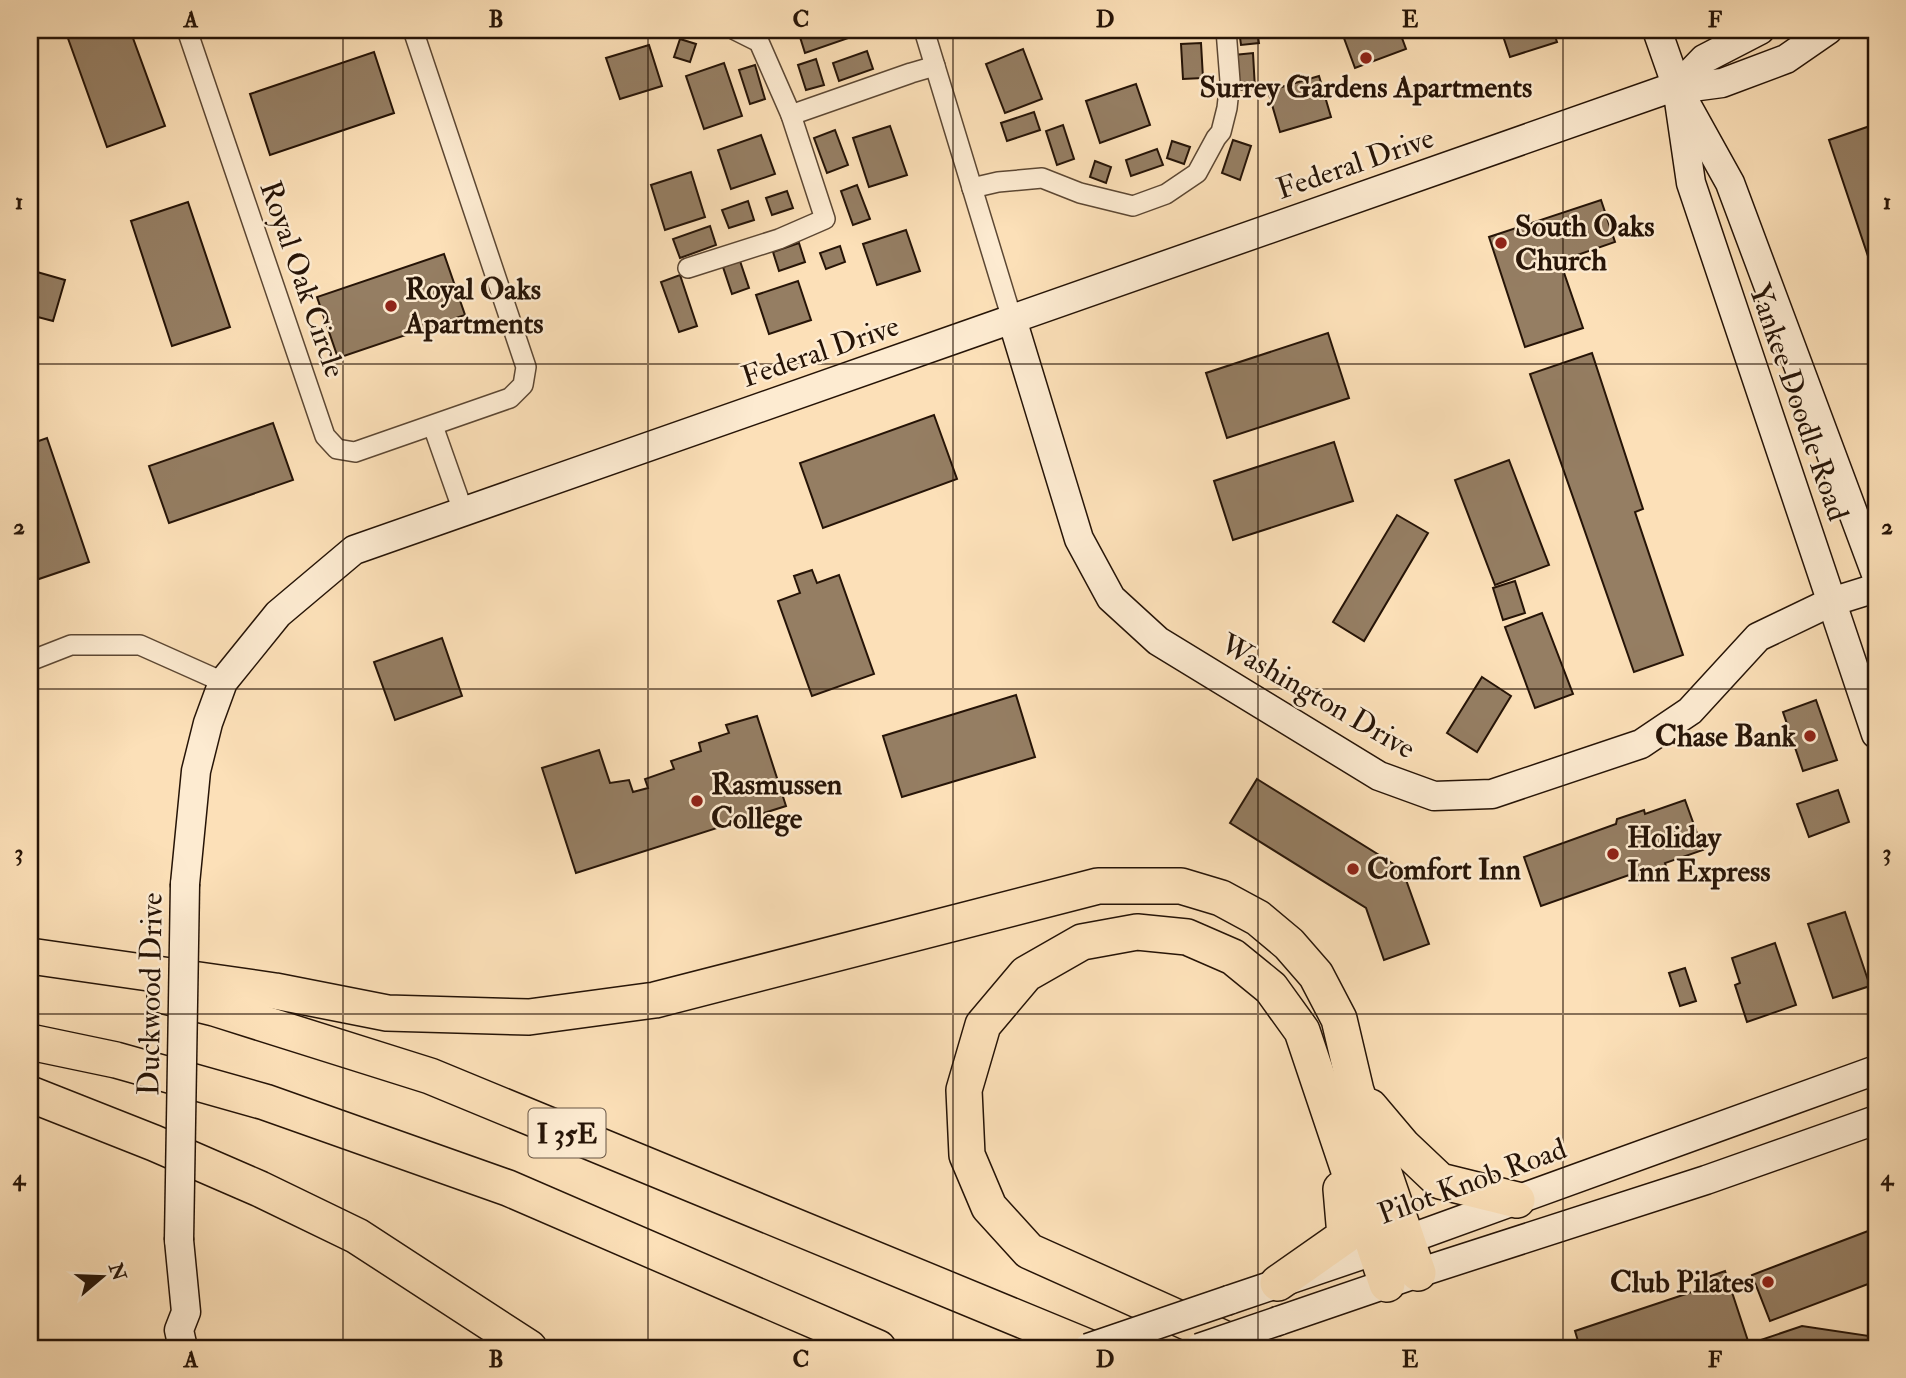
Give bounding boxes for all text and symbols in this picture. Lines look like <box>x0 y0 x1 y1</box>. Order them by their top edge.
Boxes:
text: A <box>183 5 199 34</box>
text: B <box>488 5 504 34</box>
text: C <box>793 5 809 34</box>
text: D <box>1096 5 1114 34</box>
text: E <box>1402 5 1419 34</box>
text: F <box>1708 5 1723 34</box>
marker: Surrey Gardens Apartments <box>1358 50 1374 66</box>
place label: Surrey Gardens Apartments <box>1200 69 1532 106</box>
street label: Federal Drive <box>1272 119 1439 208</box>
street label: Royal Oak Circle <box>252 176 353 382</box>
text: 1 <box>15 187 23 216</box>
text: 1 <box>1883 187 1891 216</box>
place label: South Oaks Church <box>1515 208 1654 279</box>
marker: South Oaks Church <box>1493 235 1509 251</box>
place label: Royal Oaks Apartments <box>403 271 543 342</box>
street label: Yankee Doodle Road <box>1741 279 1857 526</box>
marker: Royal Oaks Apartments <box>383 298 399 314</box>
street label: Federal Drive <box>737 307 904 396</box>
text: 2 <box>13 512 25 541</box>
text: 2 <box>1881 512 1893 541</box>
street label: Washington Drive <box>1213 625 1422 767</box>
place label: Chase Bank <box>1655 718 1797 755</box>
marker: Chase Bank <box>1802 728 1818 744</box>
place label: Rasmussen College <box>711 766 843 837</box>
marker: Rasmussen College <box>689 793 705 809</box>
place label: Holiday Inn Express <box>1627 819 1771 890</box>
text: 3 <box>15 838 23 867</box>
text: 3 <box>1883 838 1891 867</box>
marker: Holiday Inn Express <box>1605 846 1621 862</box>
place label: Comfort Inn <box>1367 851 1521 888</box>
marker: Comfort Inn <box>1345 861 1361 877</box>
street label: Duckwood Drive <box>130 892 171 1096</box>
road number: I 35E <box>528 1108 606 1158</box>
street label: Pilot Knob Road <box>1373 1130 1572 1233</box>
text: 4 <box>12 1163 27 1192</box>
text: 4 <box>1880 1163 1895 1192</box>
north arrow <box>66 1242 136 1312</box>
text: N <box>103 1259 132 1285</box>
place label: Club Pilates <box>1610 1264 1754 1301</box>
marker: Club Pilates <box>1760 1274 1776 1290</box>
text: A <box>183 1345 199 1374</box>
text: B <box>488 1345 504 1374</box>
text: C <box>793 1345 809 1374</box>
text: D <box>1096 1345 1114 1374</box>
text: E <box>1402 1345 1419 1374</box>
text: F <box>1708 1345 1723 1374</box>

